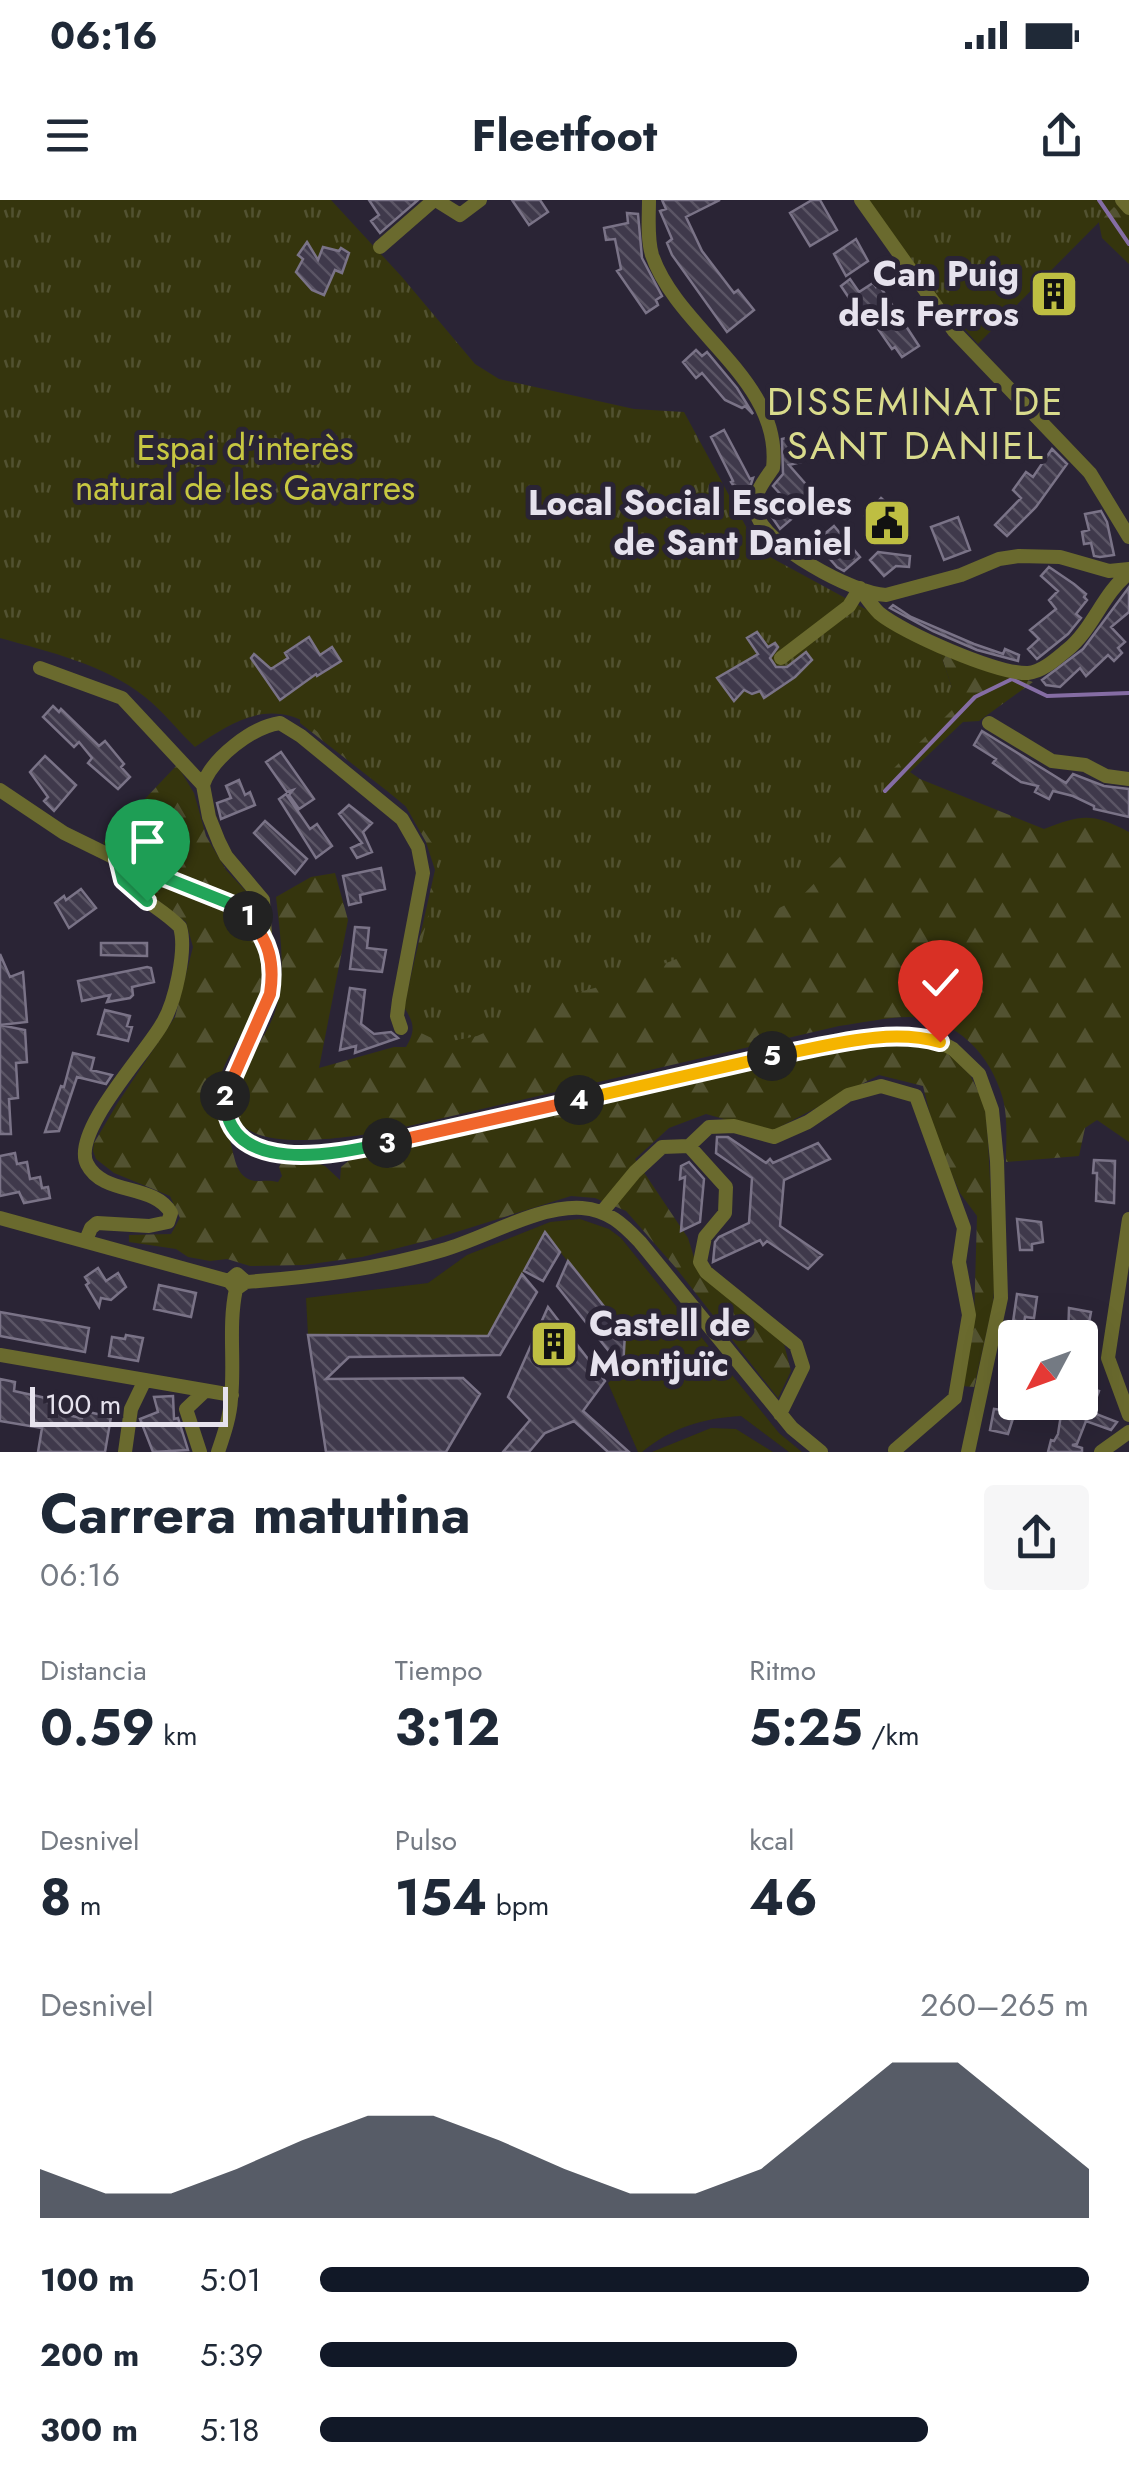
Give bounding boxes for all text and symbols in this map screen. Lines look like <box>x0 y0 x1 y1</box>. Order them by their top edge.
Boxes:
text: 06:16 <box>50 8 158 63</box>
text: Fleetfoot <box>472 103 657 168</box>
icon: menu <box>40 108 95 163</box>
icon: share <box>1034 108 1089 163</box>
place label: Can Puig dels Ferros <box>838 249 1019 339</box>
building icon: Can Puig dels Ferros <box>1028 268 1080 320</box>
district label: DISSEMINAT DE SANT DANIEL <box>767 374 1065 473</box>
park label: Espai d'interès natural de les Gavarres <box>75 423 415 513</box>
place label: Local Social Escoles de Sant Daniel <box>528 478 852 568</box>
public building icon: Local Social Escoles de Sant Daniel <box>861 497 913 549</box>
pin <box>105 799 190 902</box>
icon: arrive <box>120 814 175 869</box>
pin: 1 <box>223 891 273 941</box>
text: 1 <box>241 895 255 936</box>
pin <box>898 940 983 1043</box>
icon: check <box>913 955 968 1010</box>
pin: 5 <box>747 1031 797 1081</box>
text: 5 <box>763 1035 781 1076</box>
pin: 2 <box>200 1071 250 1121</box>
text: 2 <box>216 1075 234 1116</box>
pin: 4 <box>554 1075 604 1125</box>
text: 4 <box>569 1079 589 1120</box>
pin: 3 <box>362 1118 412 1168</box>
text: 3 <box>378 1122 396 1163</box>
place label: Castell de Montjuïc <box>589 1299 751 1389</box>
building icon: Castell de Montjuïc <box>528 1318 580 1370</box>
north arrow <box>998 1320 1098 1420</box>
map controls <box>998 1320 1098 1420</box>
scale bar <box>30 1382 228 1426</box>
text: 100 m <box>45 1384 121 1425</box>
text: Carrera matutina <box>40 1474 471 1554</box>
button: share <box>984 1485 1089 1590</box>
text: 06:16 <box>40 1552 120 1598</box>
text: Distancia <box>40 1650 147 1691</box>
text: Tiempo <box>395 1650 482 1691</box>
text: Ritmo <box>749 1650 816 1691</box>
text: 0.59 <box>40 1691 155 1764</box>
text: 3:12 <box>395 1691 500 1764</box>
text: 5:25 <box>749 1691 863 1764</box>
text: km <box>155 1715 197 1756</box>
text: /km <box>863 1715 920 1756</box>
text: Desnivel <box>40 1820 140 1861</box>
text: Pulso <box>395 1820 457 1861</box>
text: kcal <box>749 1820 795 1861</box>
text: 8 <box>40 1861 71 1934</box>
text: 154 <box>395 1861 487 1934</box>
text: 46 <box>749 1861 818 1934</box>
text: m <box>71 1885 102 1926</box>
text: bpm <box>487 1885 549 1926</box>
text: Desnivel <box>40 1982 154 2028</box>
text: 260–265 m <box>920 1982 1089 2028</box>
text: 100 m <box>40 2257 135 2303</box>
text: 5:01 <box>200 2257 261 2303</box>
text: 200 m <box>40 2332 139 2378</box>
text: 5:39 <box>200 2332 264 2378</box>
text: 300 m <box>40 2407 138 2453</box>
text: 5:18 <box>200 2407 260 2453</box>

